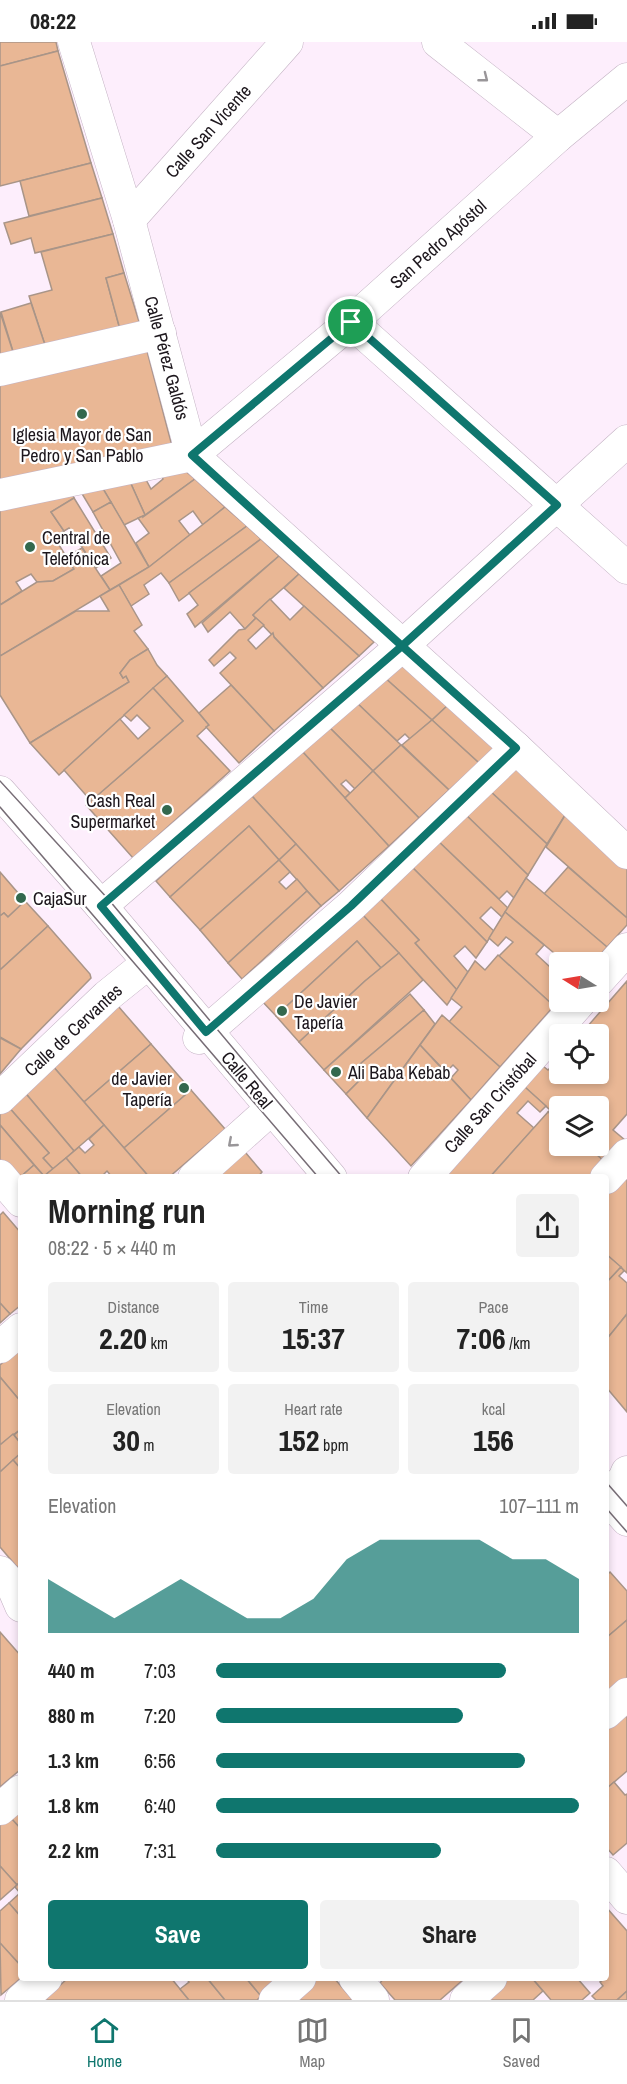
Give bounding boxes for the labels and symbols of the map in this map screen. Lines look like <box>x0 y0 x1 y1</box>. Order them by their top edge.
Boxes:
one-way arrow <box>477 71 488 82</box>
street label: Calle San Vicente <box>159 79 257 183</box>
street label: San Pedro Apóstol <box>384 194 492 294</box>
street label: Calle Pérez Galdós <box>138 293 196 423</box>
pin <box>325 296 376 347</box>
marker: Iglesia Mayor de San Pedro y San Pablo <box>75 407 89 421</box>
place label: Iglesia Mayor de San Pedro y San Pablo <box>12 422 152 468</box>
place label: Central de Telefónica <box>42 525 110 571</box>
marker: Central de Telefónica <box>23 540 37 554</box>
place label: Cash Real Supermarket <box>71 788 155 834</box>
marker: Cash Real Supermarket <box>160 803 174 817</box>
place label: CajaSur <box>33 886 86 911</box>
marker: CajaSur <box>14 891 28 905</box>
north arrow <box>549 952 609 1012</box>
street label: Calle de Cervantes <box>19 978 127 1082</box>
place label: De Javier Tapería <box>294 989 357 1035</box>
marker: De Javier Tapería <box>275 1004 289 1018</box>
street label: Calle Real <box>216 1046 278 1114</box>
street label: Calle San Cristóbal <box>438 1047 542 1159</box>
place label: Ali Baba Kebab <box>347 1060 451 1085</box>
marker: Ali Baba Kebab <box>329 1065 343 1079</box>
place label: de Javier Tapería <box>111 1066 172 1112</box>
marker: de Javier Tapería <box>177 1081 191 1095</box>
one-way arrow <box>229 1136 239 1147</box>

